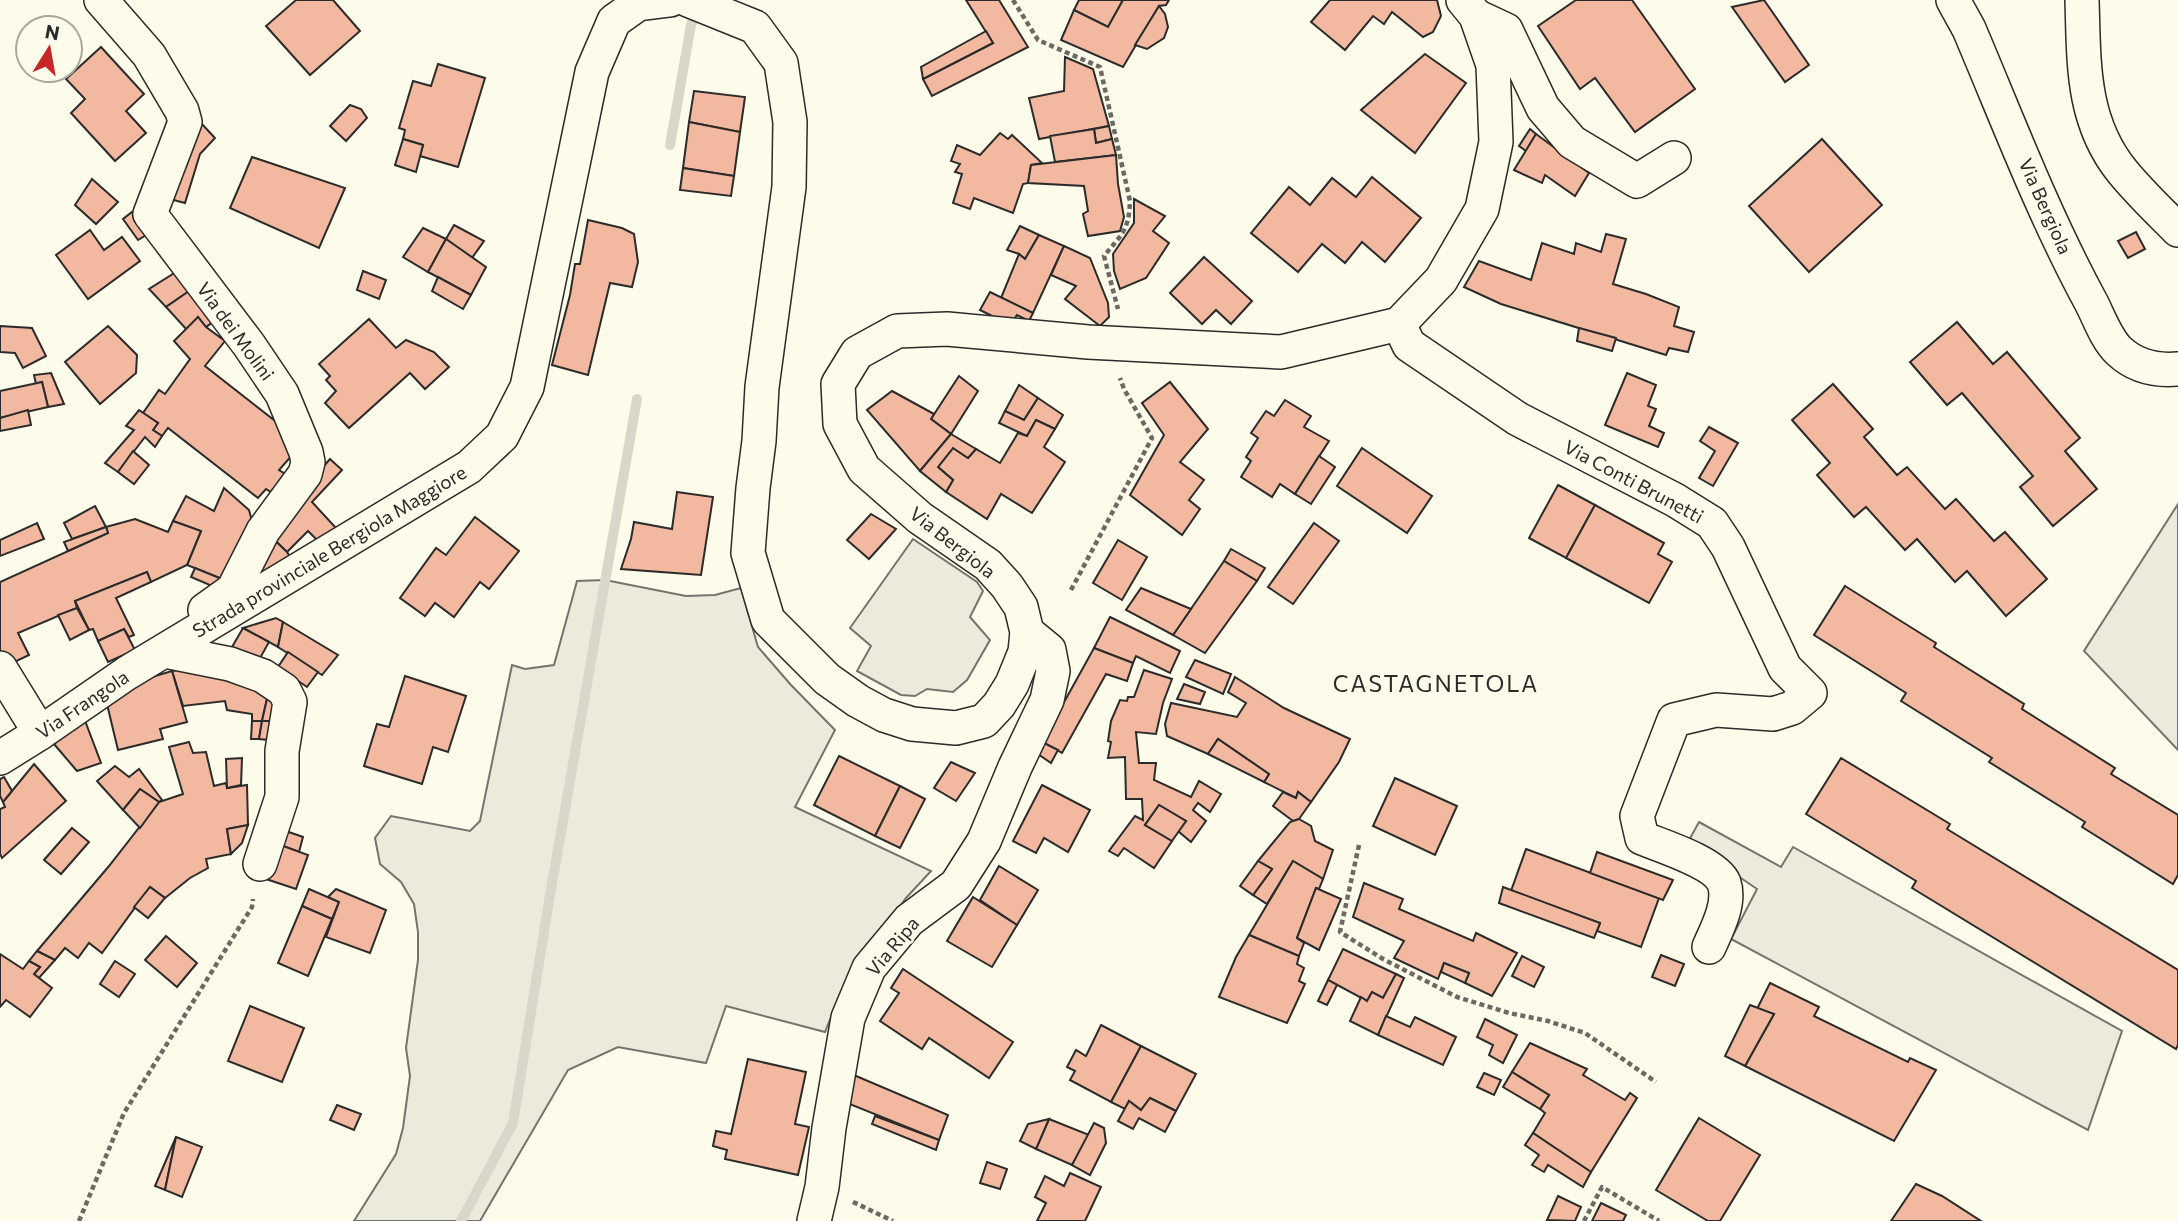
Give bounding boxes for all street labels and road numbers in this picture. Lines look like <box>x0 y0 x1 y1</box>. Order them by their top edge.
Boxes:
street label: Via Bergiola <box>2015 154 2077 258</box>
street label: Via dei Molini <box>193 277 279 385</box>
street label: Via Conti Brunetti <box>1560 435 1708 527</box>
street label: Strada provinciale Bergiola Maggiore <box>188 460 470 642</box>
street label: Via Bergiola <box>905 501 1001 583</box>
street label: Via Frangola <box>31 665 133 743</box>
street label: Via Ripa <box>861 912 923 980</box>

